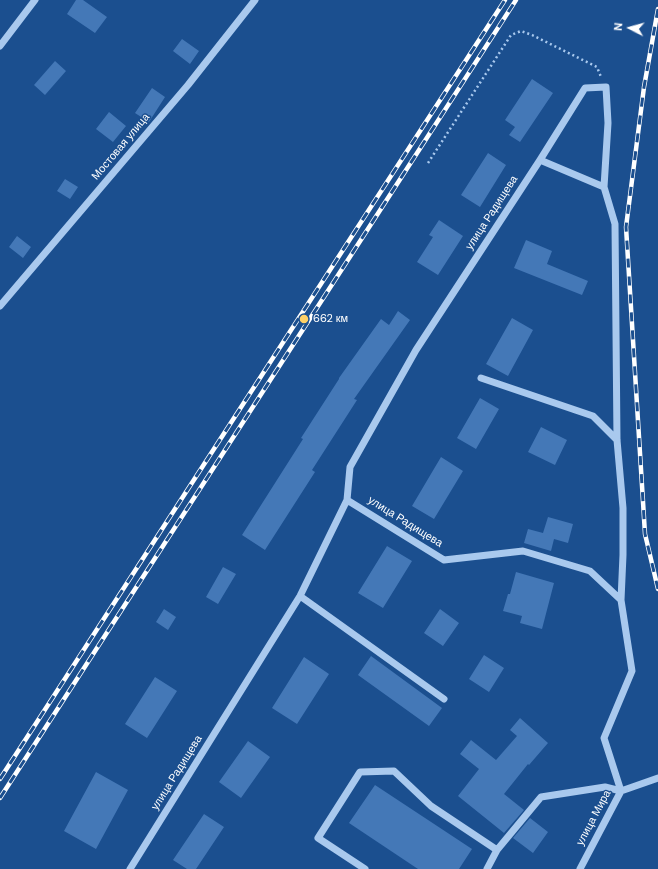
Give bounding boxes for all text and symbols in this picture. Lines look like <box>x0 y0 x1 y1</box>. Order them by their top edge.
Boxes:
north arrow <box>610 8 650 48</box>
text: N <box>611 22 625 31</box>
street label: Мостовая улица <box>89 111 153 183</box>
street label: улица Радищева <box>463 173 521 253</box>
place label: 662 км <box>313 312 348 326</box>
marker: 662 км <box>298 313 310 325</box>
street label: улица Радищева <box>365 494 445 550</box>
street label: улица Радищева <box>149 733 205 813</box>
street label: улица Мира <box>574 788 614 848</box>

